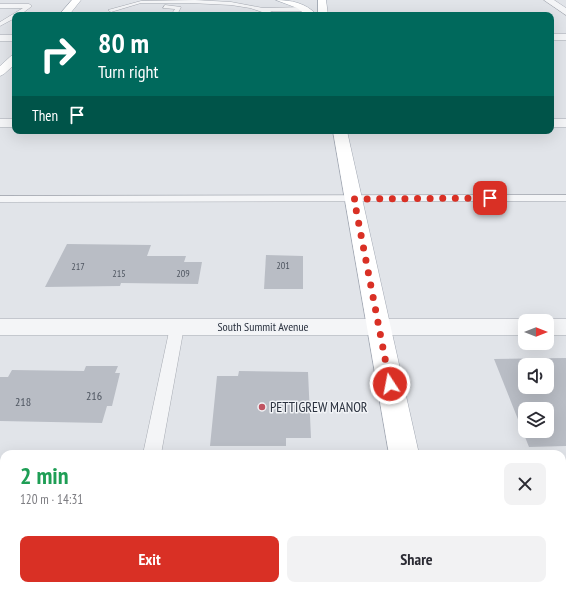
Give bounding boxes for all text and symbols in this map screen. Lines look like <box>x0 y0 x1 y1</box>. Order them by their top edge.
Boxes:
text: 80 m <box>98 24 149 61</box>
icon: right <box>32 28 84 80</box>
text: Turn right <box>98 60 158 83</box>
icon: arrive <box>66 104 88 126</box>
text: Then <box>32 106 58 125</box>
pin <box>473 181 507 215</box>
icon: arrive <box>479 187 501 209</box>
house number: 201 <box>276 259 290 272</box>
house number: 217 <box>71 260 85 273</box>
house number: 215 <box>112 267 126 280</box>
house number: 209 <box>176 267 190 280</box>
north arrow <box>518 314 554 350</box>
map controls <box>518 314 554 438</box>
street label: South Summit Avenue <box>217 319 309 334</box>
button: sound <box>518 358 554 394</box>
position arrow <box>369 363 411 405</box>
house number: 216 <box>86 388 102 403</box>
house number: 218 <box>15 394 31 409</box>
place label: PETTIGREW MANOR <box>270 398 368 416</box>
marker: PETTIGREW MANOR <box>257 402 267 412</box>
button: layers <box>518 402 554 438</box>
text: 2 min <box>20 460 68 491</box>
button: close <box>504 463 546 505</box>
text: 120 m · 14:31 <box>20 491 83 508</box>
button: Exit <box>20 536 279 582</box>
button: Share <box>287 536 546 582</box>

